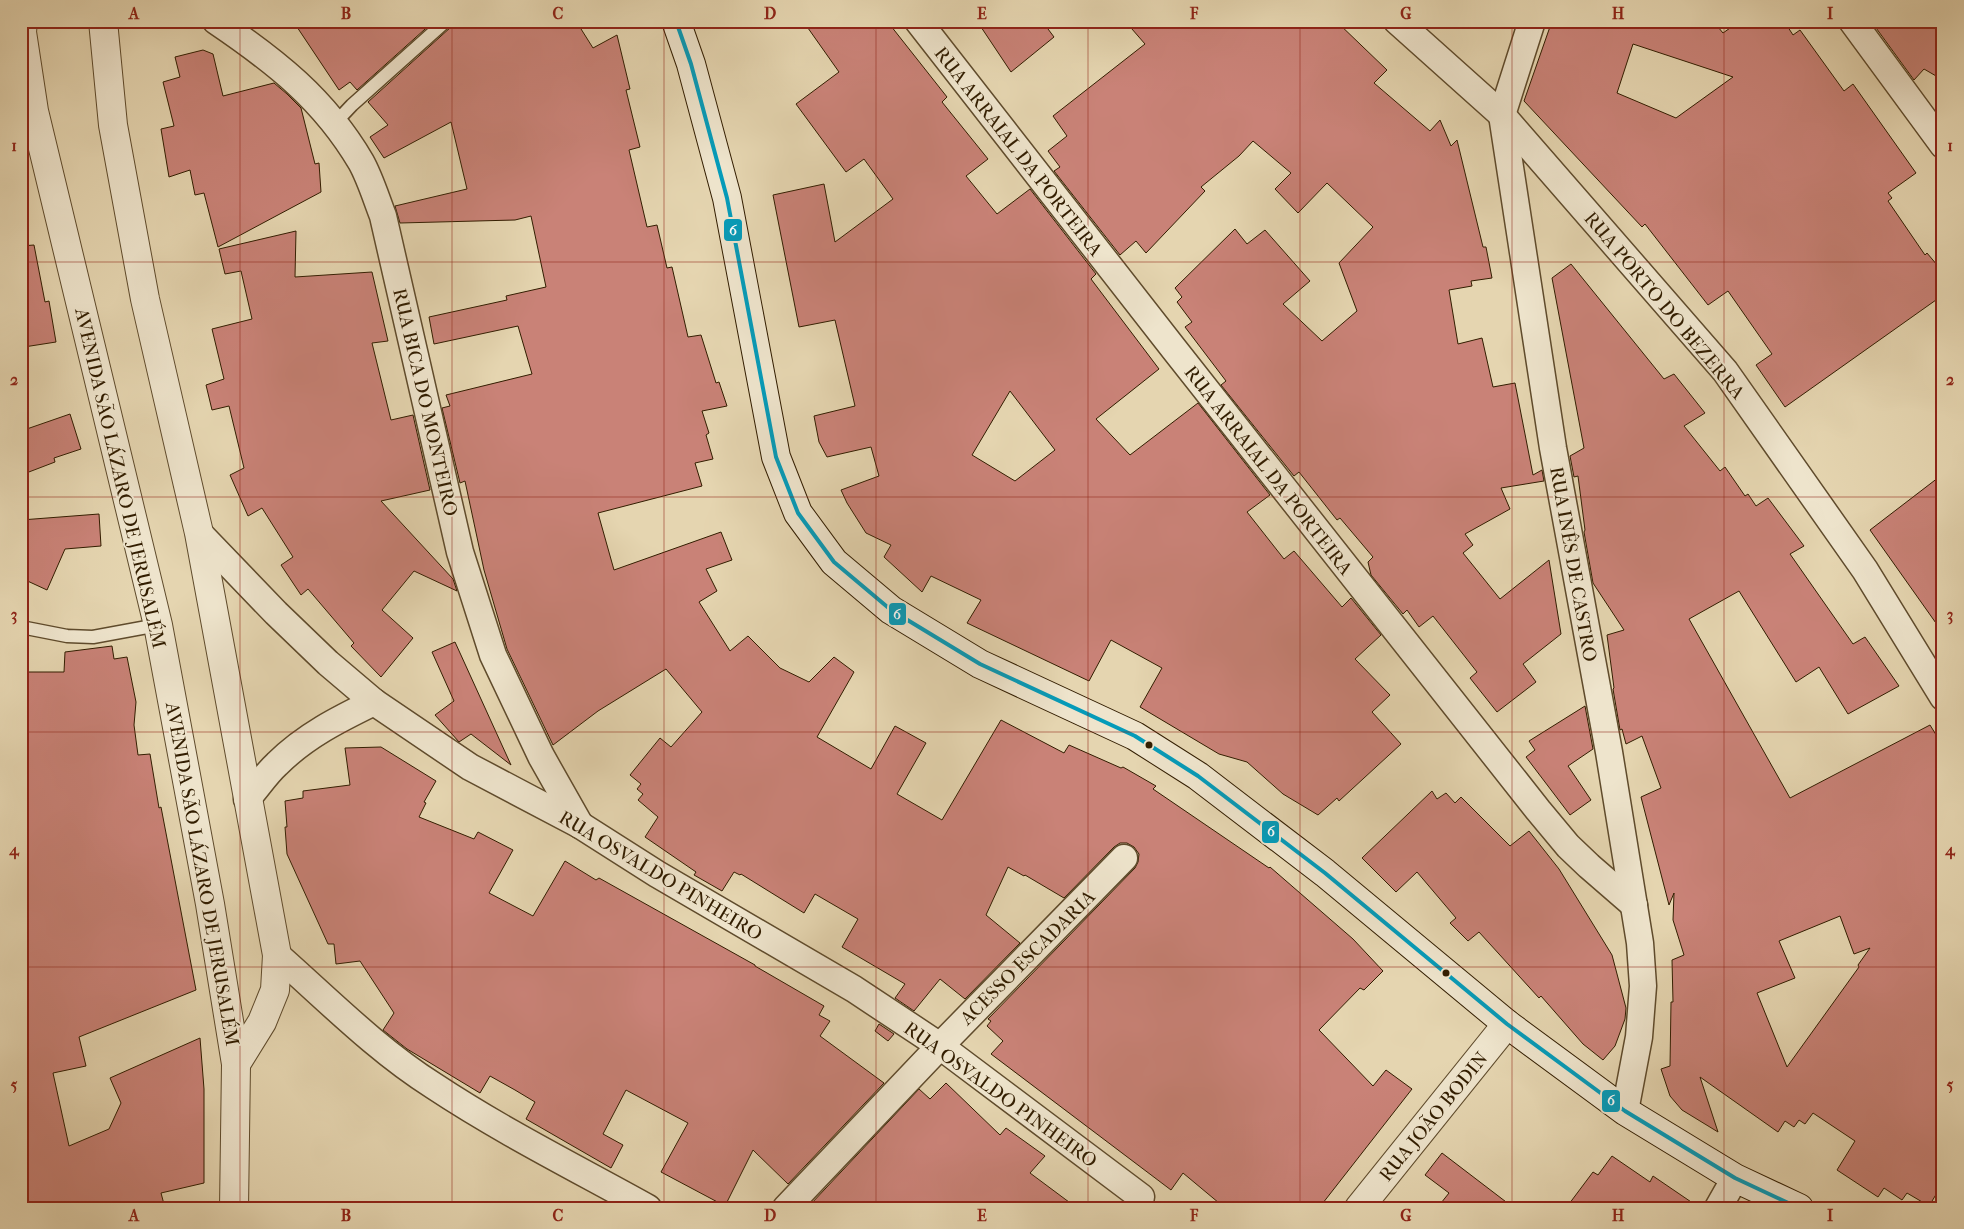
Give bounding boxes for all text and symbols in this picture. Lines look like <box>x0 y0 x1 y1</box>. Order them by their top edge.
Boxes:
text: A <box>128 4 140 23</box>
text: B <box>341 4 351 23</box>
text: C <box>553 4 564 23</box>
text: D <box>764 4 776 23</box>
text: E <box>977 4 987 23</box>
text: F <box>1189 4 1199 23</box>
text: G <box>1400 4 1412 23</box>
text: H <box>1612 4 1625 23</box>
text: I <box>1827 4 1834 23</box>
street label: RUA ARRAIAL DA PORTEIRA <box>930 43 1107 261</box>
text: 1 <box>11 136 17 155</box>
text: 1 <box>1947 136 1953 155</box>
street label: RUA PORTO DO BEZERRA <box>1579 208 1749 404</box>
line badge: 6 <box>723 218 743 242</box>
text: 6 <box>729 222 737 239</box>
street label: RUA BICA DO MONTEIRO <box>388 286 462 518</box>
street label: AVENIDA SÃO LÁZARO DE JERUSALÉM <box>70 305 170 651</box>
street label: RUA ARRAIAL DA PORTEIRA <box>1180 362 1357 580</box>
text: 2 <box>10 370 18 389</box>
text: 2 <box>1946 370 1954 389</box>
street label: RUA INÊS DE CASTRO <box>1545 465 1601 663</box>
line badge: 6 <box>888 602 907 626</box>
text: 3 <box>11 605 17 625</box>
text: 3 <box>1947 605 1953 625</box>
text: 6 <box>893 606 901 623</box>
street label: AVENIDA SÃO LÁZARO DE JERUSALÉM <box>161 700 243 1048</box>
unlabelled marker <box>1144 740 1154 750</box>
street label: RUA OSVALDO PINHEIRO <box>555 806 766 945</box>
line badge: 6 <box>1261 820 1280 844</box>
text: 6 <box>1267 823 1275 840</box>
text: 4 <box>8 840 20 860</box>
text: 4 <box>1944 840 1956 860</box>
street label: ACESSO ESCADARIA <box>955 885 1100 1030</box>
unlabelled marker <box>1441 968 1451 978</box>
street label: RUA OSVALDO PINHEIRO <box>900 1017 1101 1172</box>
street label: RUA JOÃO BODIN <box>1375 1047 1493 1186</box>
text: 5 <box>11 1075 18 1094</box>
text: 5 <box>1947 1075 1954 1094</box>
line badge: 6 <box>1601 1089 1621 1113</box>
text: 6 <box>1607 1092 1615 1109</box>
text: A <box>128 1206 140 1225</box>
text: B <box>341 1206 351 1225</box>
text: C <box>553 1206 564 1225</box>
text: D <box>764 1206 776 1225</box>
text: E <box>977 1206 987 1225</box>
text: F <box>1189 1206 1199 1225</box>
text: G <box>1400 1206 1412 1225</box>
text: H <box>1612 1206 1625 1225</box>
text: I <box>1827 1206 1834 1225</box>

